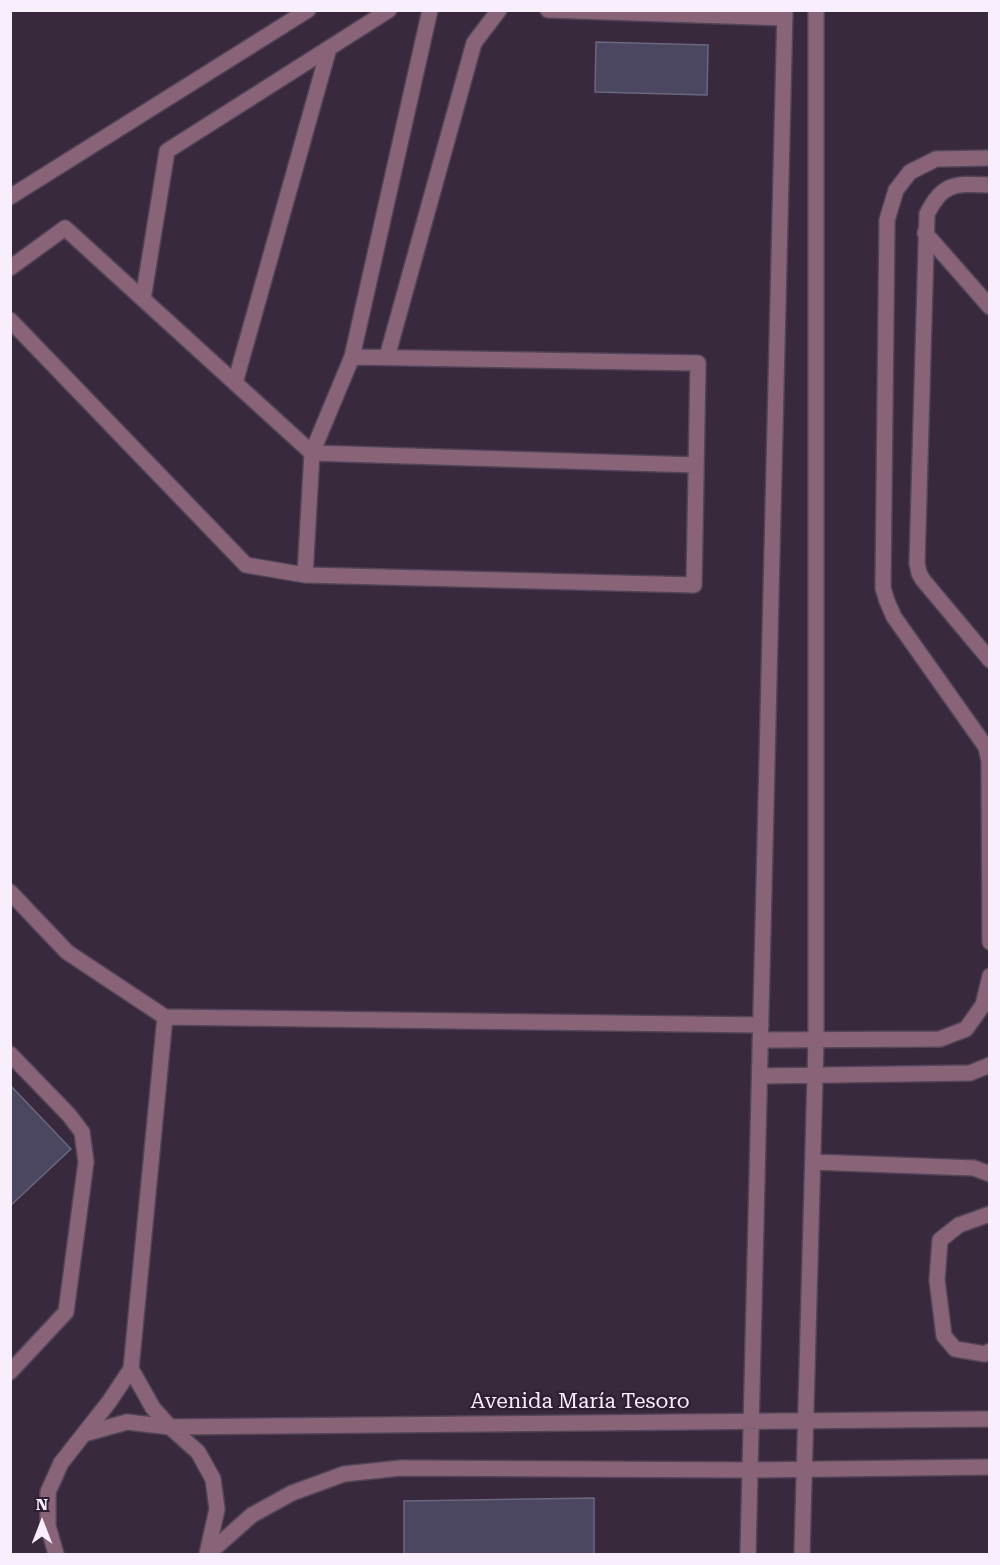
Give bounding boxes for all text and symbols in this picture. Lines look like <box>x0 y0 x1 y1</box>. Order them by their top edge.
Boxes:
street label: Avenida María Tesoro <box>470 1389 690 1415</box>
north arrow <box>12 1493 72 1553</box>
text: N <box>36 1495 48 1514</box>

